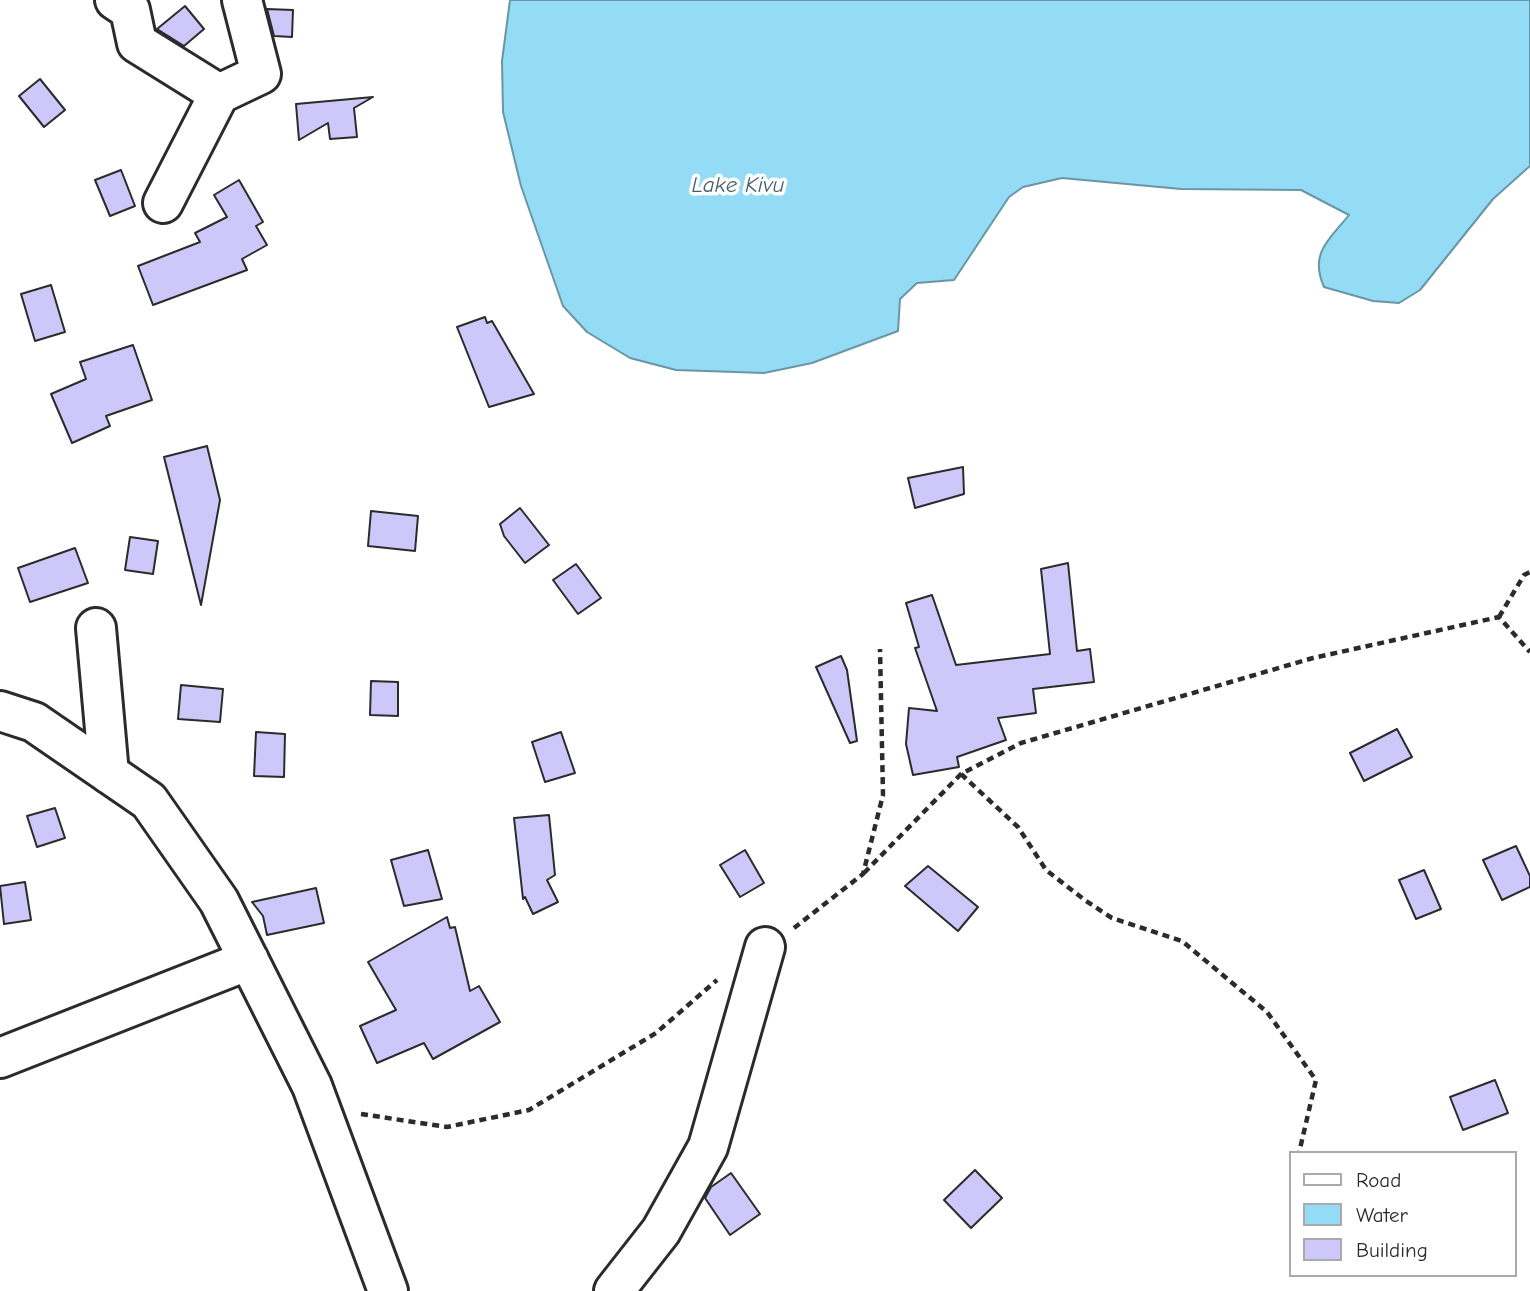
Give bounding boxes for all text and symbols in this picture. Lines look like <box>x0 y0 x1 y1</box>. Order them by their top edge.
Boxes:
water label: Lake Kivu <box>691 171 785 199</box>
legend <box>1288 1151 1516 1277</box>
text: Road <box>1356 1168 1401 1192</box>
text: Water <box>1356 1203 1408 1227</box>
text: Building <box>1356 1238 1428 1262</box>

